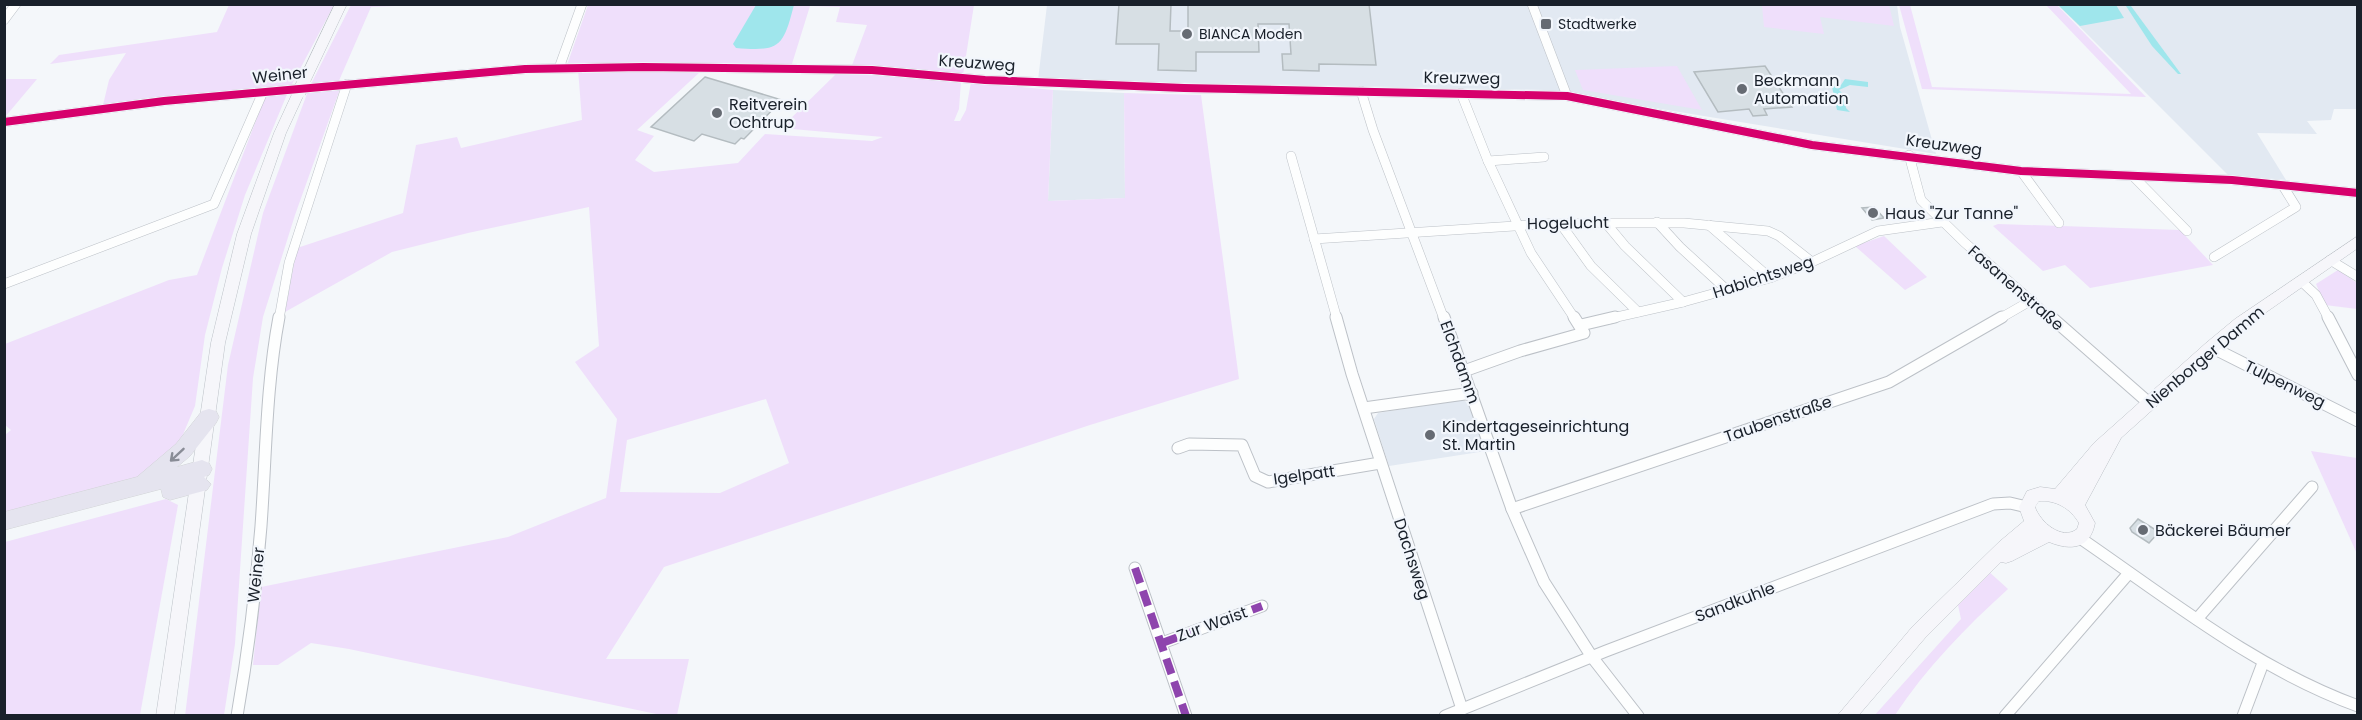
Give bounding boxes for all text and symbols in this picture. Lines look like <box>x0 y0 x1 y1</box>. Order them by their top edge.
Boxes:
place label: Stadtwerke <box>1558 14 1637 34</box>
marker: Stadtwerke <box>1539 17 1553 31</box>
place label: BIANCA Moden <box>1199 24 1302 44</box>
marker: BIANCA Moden <box>1180 27 1194 41</box>
street label: Kreuzweg <box>938 49 1016 77</box>
street label: Weiner <box>251 61 309 89</box>
street label: Kreuzweg <box>1423 66 1501 90</box>
place label: Beckmann Automation <box>1754 69 1849 110</box>
marker: Beckmann Automation <box>1735 82 1749 96</box>
place label: Reitverein Ochtrup <box>729 93 807 134</box>
marker: Reitverein Ochtrup <box>710 106 724 120</box>
street label: Kreuzweg <box>1904 128 1984 162</box>
place label: Haus "Zur Tanne" <box>1885 202 2018 225</box>
marker: Haus "Zur Tanne" <box>1866 206 1880 220</box>
street label: Hogelucht <box>1527 211 1609 235</box>
street label: Fasanenstraße <box>1963 240 2069 336</box>
street label: Habichtsweg <box>1710 250 1816 304</box>
street label: Nienborger Damm <box>2141 300 2269 414</box>
street label: Elchdamm <box>1434 317 1486 407</box>
street label: Tulpenweg <box>2241 354 2329 414</box>
street label: Taubenstraße <box>1721 390 1835 448</box>
place label: Kindertageseinrichtung St. Martin <box>1442 415 1629 456</box>
marker: Kindertageseinrichtung St. Martin <box>1423 428 1437 442</box>
one-way arrow <box>170 448 185 462</box>
street label: Igelpatt <box>1272 459 1336 491</box>
street label: Dachsweg <box>1388 515 1436 603</box>
place label: Bäckerei Bäumer <box>2155 519 2291 542</box>
marker: Bäckerei Bäumer <box>2136 523 2150 537</box>
street label: Weiner <box>242 546 270 604</box>
street label: Sandkuhle <box>1692 576 1778 628</box>
street label: Zur Waist <box>1173 601 1251 647</box>

